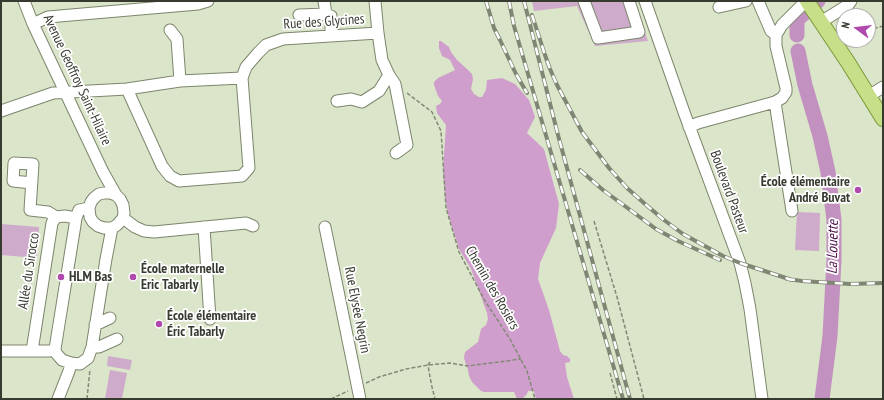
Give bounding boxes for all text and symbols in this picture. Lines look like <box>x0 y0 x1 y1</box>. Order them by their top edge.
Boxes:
north arrow <box>836 8 876 48</box>
street label: Rue des Glycines <box>283 11 365 33</box>
street label: Avenue Geoffroy Saint-Hilaire <box>39 12 115 148</box>
text: N <box>838 20 853 30</box>
street label: Boulevard Pasteur <box>706 148 752 236</box>
place label: École élémentaire André Buvat <box>761 174 850 206</box>
marker: École élémentaire André Buvat <box>853 185 863 195</box>
water label: La Louette <box>824 220 842 274</box>
street label: Allée du Sirocco <box>15 232 43 310</box>
street label: Chemin des Rosiers <box>461 243 523 333</box>
place label: École maternelle Eric Tabarly <box>141 261 225 294</box>
street label: Rue Elysée Negrin <box>340 265 374 355</box>
place label: HLM Bas <box>69 269 112 285</box>
marker: HLM Bas <box>56 272 66 282</box>
marker: École maternelle Eric Tabarly <box>128 272 138 282</box>
place label: École élémentaire Éric Tabarly <box>167 308 256 340</box>
marker: École élémentaire Éric Tabarly <box>154 319 164 329</box>

